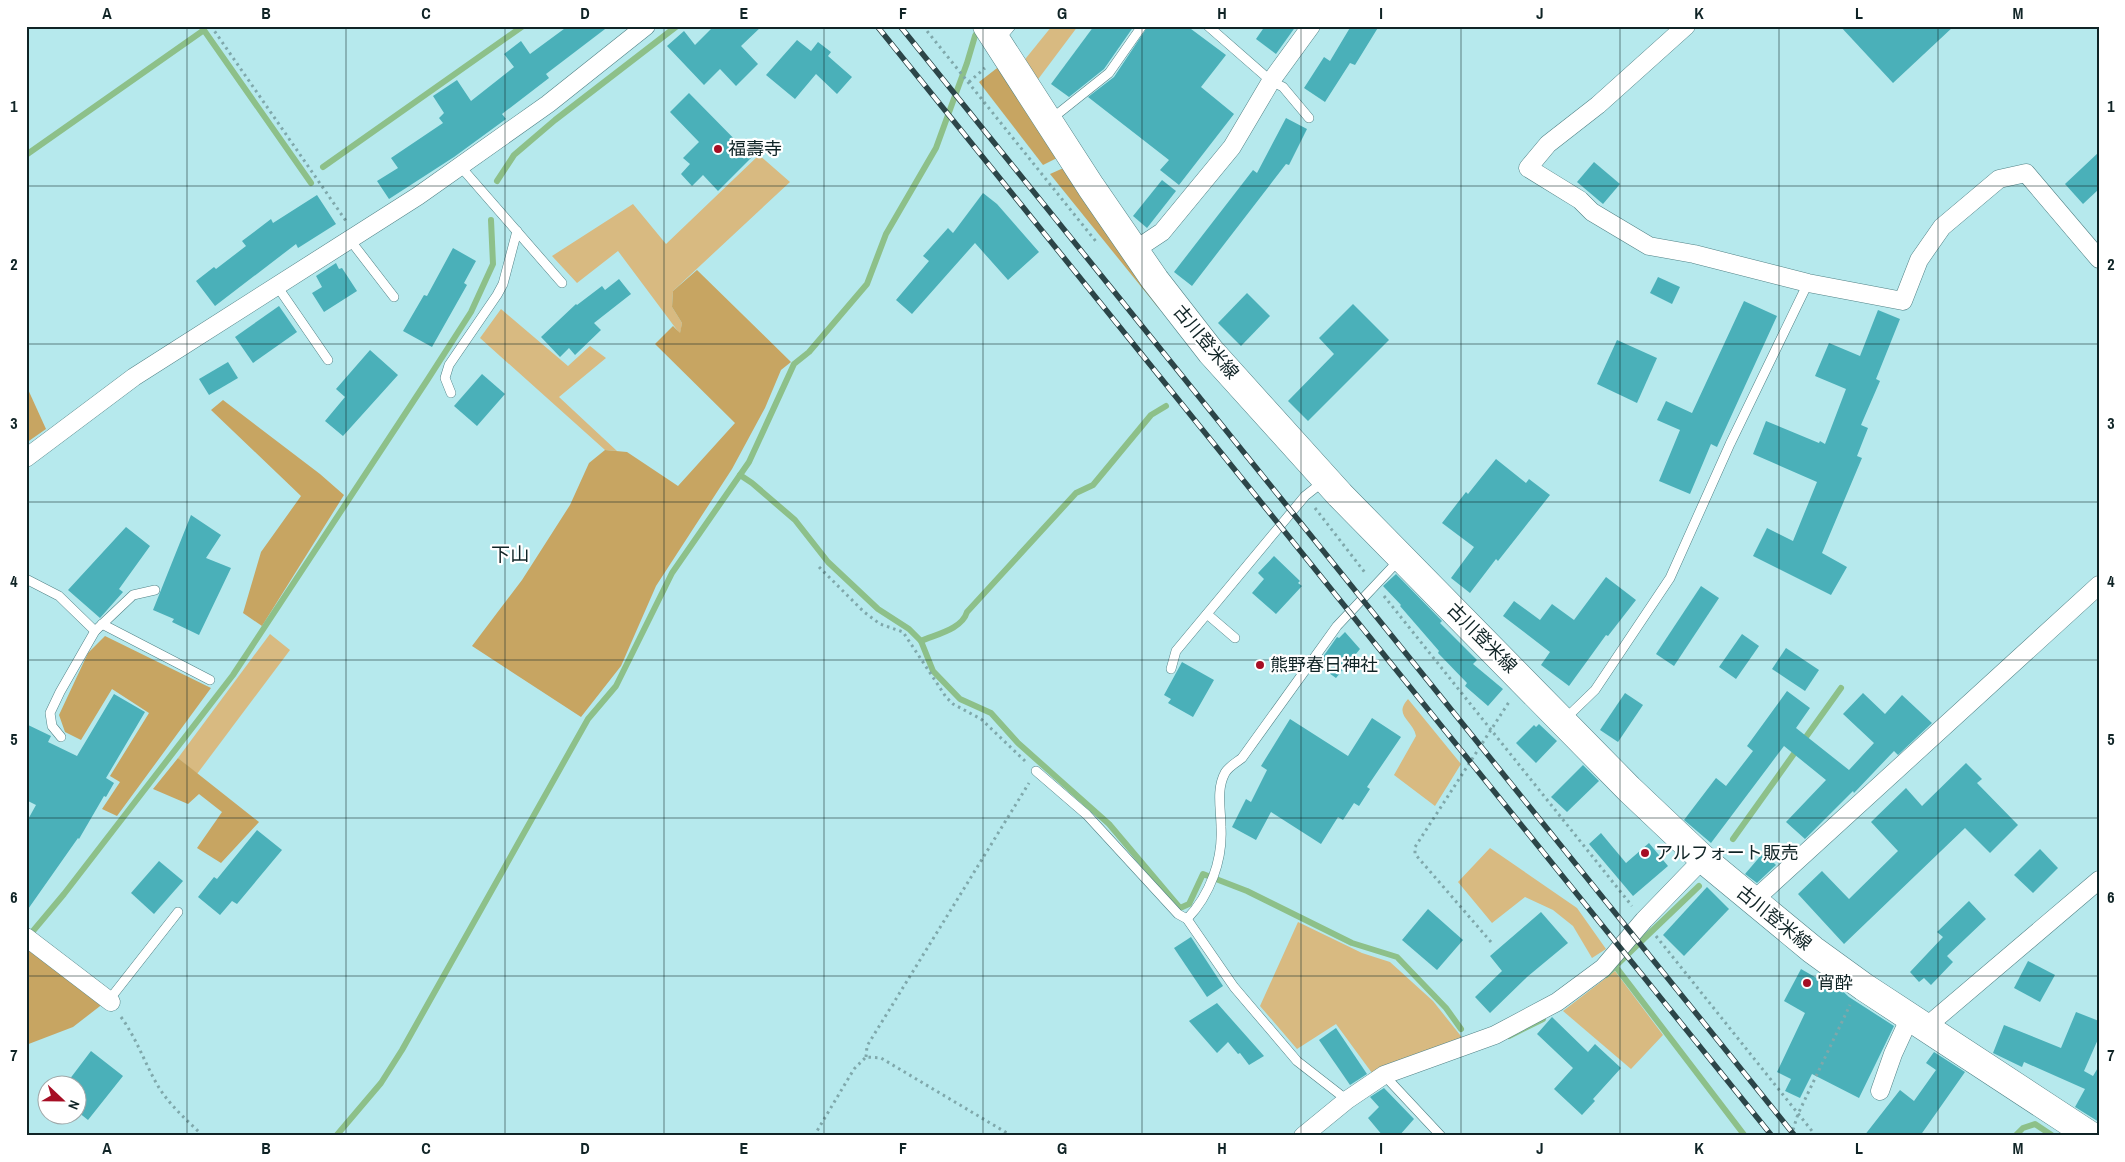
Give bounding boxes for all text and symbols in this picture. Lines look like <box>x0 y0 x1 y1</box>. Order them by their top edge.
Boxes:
text: A <box>102 2 112 24</box>
text: B <box>261 2 271 24</box>
text: C <box>421 2 431 24</box>
text: D <box>580 2 590 24</box>
text: E <box>740 2 749 24</box>
text: F <box>899 2 907 24</box>
text: G <box>1057 2 1067 24</box>
text: H <box>1217 2 1227 24</box>
text: I <box>1379 2 1383 24</box>
text: J <box>1536 2 1544 24</box>
text: K <box>1694 2 1704 24</box>
text: L <box>1855 2 1863 24</box>
text: M <box>2013 2 2024 24</box>
text: 1 <box>10 95 18 117</box>
text: 1 <box>2107 95 2115 117</box>
place label: 福壽寺 <box>728 136 782 161</box>
marker: 福壽寺 <box>712 143 724 155</box>
text: 2 <box>10 253 18 275</box>
text: 2 <box>2107 253 2115 275</box>
street label: 古川登米線 <box>1168 299 1245 384</box>
text: 3 <box>10 412 18 434</box>
text: 3 <box>2107 412 2115 434</box>
district label: 下山 <box>491 541 529 567</box>
text: 4 <box>10 570 18 592</box>
text: 4 <box>2107 570 2115 592</box>
street label: 古川登米線 <box>1442 597 1523 678</box>
place label: 熊野春日神社 <box>1270 652 1378 677</box>
marker: 熊野春日神社 <box>1254 659 1266 671</box>
text: 5 <box>10 728 18 750</box>
text: 5 <box>2107 728 2115 750</box>
place label: アルフォート販売 <box>1655 840 1799 865</box>
marker: アルフォート販売 <box>1639 847 1651 859</box>
street label: 古川登米線 <box>1731 880 1817 956</box>
text: 6 <box>10 886 18 908</box>
text: 6 <box>2107 886 2115 908</box>
place label: 宵酔 <box>1817 970 1853 995</box>
marker: 宵酔 <box>1801 977 1813 989</box>
text: 7 <box>10 1044 18 1066</box>
text: 7 <box>2107 1044 2115 1066</box>
north arrow <box>38 1074 88 1124</box>
text: N <box>64 1098 84 1112</box>
text: A <box>102 1137 112 1159</box>
text: B <box>261 1137 271 1159</box>
text: C <box>421 1137 431 1159</box>
text: D <box>580 1137 590 1159</box>
text: E <box>740 1137 749 1159</box>
text: F <box>899 1137 907 1159</box>
text: G <box>1057 1137 1067 1159</box>
text: H <box>1217 1137 1227 1159</box>
text: I <box>1379 1137 1383 1159</box>
text: J <box>1536 1137 1544 1159</box>
text: K <box>1694 1137 1704 1159</box>
text: L <box>1855 1137 1863 1159</box>
text: M <box>2013 1137 2024 1159</box>

